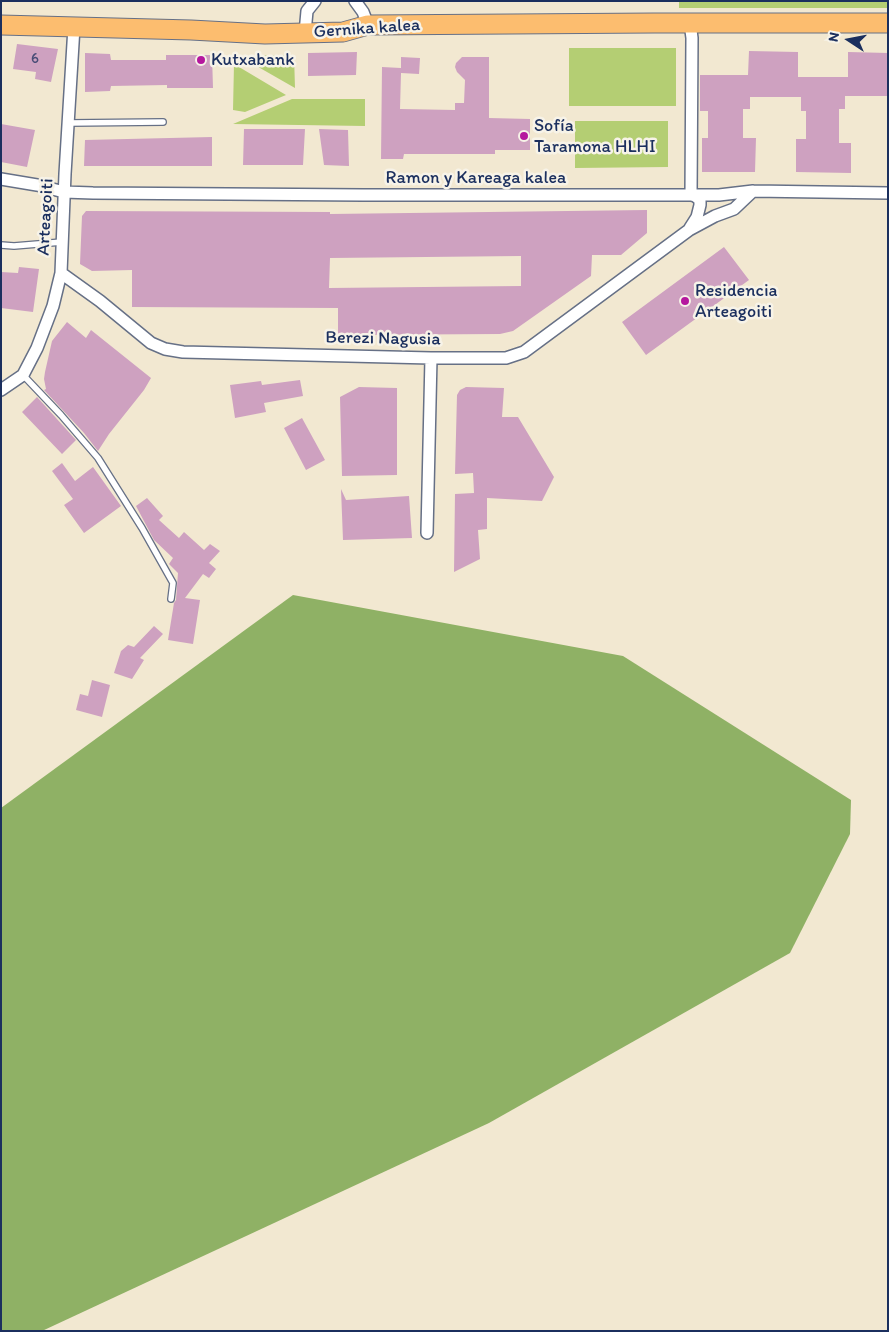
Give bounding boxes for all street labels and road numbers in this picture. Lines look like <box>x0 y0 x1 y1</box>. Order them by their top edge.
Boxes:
street label: Gernika kalea <box>313 15 421 43</box>
street label: Ramon y Kareaga kalea <box>386 167 566 189</box>
street label: Arteagoiti <box>33 178 59 256</box>
street label: Berezi Nagusia <box>325 327 441 351</box>

